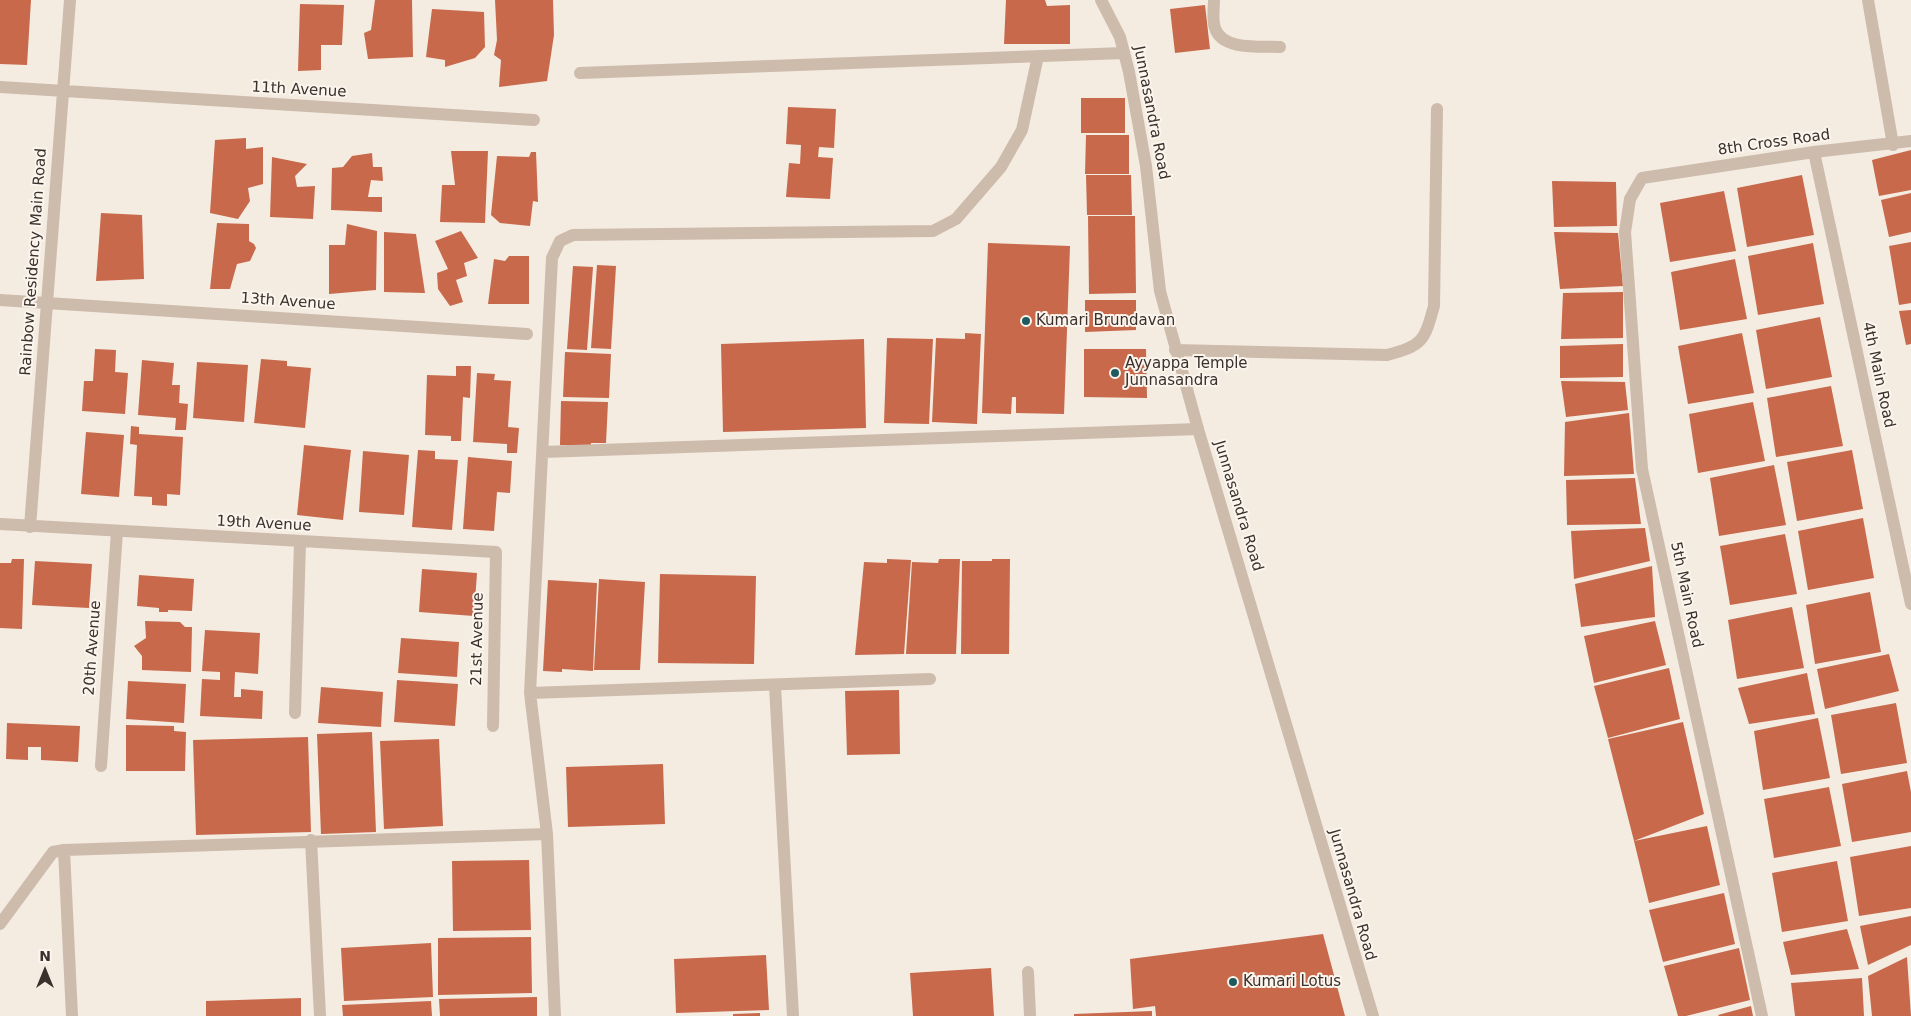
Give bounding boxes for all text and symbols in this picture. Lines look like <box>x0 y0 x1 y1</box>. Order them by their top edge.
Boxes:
street label: Junnasandra Road <box>1129 45 1173 181</box>
street label: 11th Avenue <box>251 79 347 101</box>
street label: 8th Cross Road <box>1717 126 1831 160</box>
street label: Rainbow Residency Main Road <box>17 148 51 376</box>
street label: 13th Avenue <box>240 290 336 314</box>
place label: Kumari Brundavan <box>1036 312 1175 330</box>
marker: Kumari Brundavan <box>1020 315 1032 327</box>
street label: 4th Main Road <box>1858 320 1898 430</box>
place label: Ayyappa Temple Junnasandra <box>1125 355 1248 390</box>
marker: Ayyappa Temple Junnasandra <box>1109 367 1121 379</box>
street label: Junnasandra Road <box>1210 438 1266 574</box>
street label: 19th Avenue <box>216 513 312 535</box>
street label: 5th Main Road <box>1666 540 1706 650</box>
street label: 21st Avenue <box>468 592 488 686</box>
street label: 20th Avenue <box>81 600 105 696</box>
street label: Junnasandra Road <box>1325 827 1379 963</box>
north arrow <box>20 946 70 996</box>
text: N <box>39 948 51 964</box>
place label: Kumari Lotus <box>1243 973 1341 991</box>
marker: Kumari Lotus <box>1227 976 1239 988</box>

